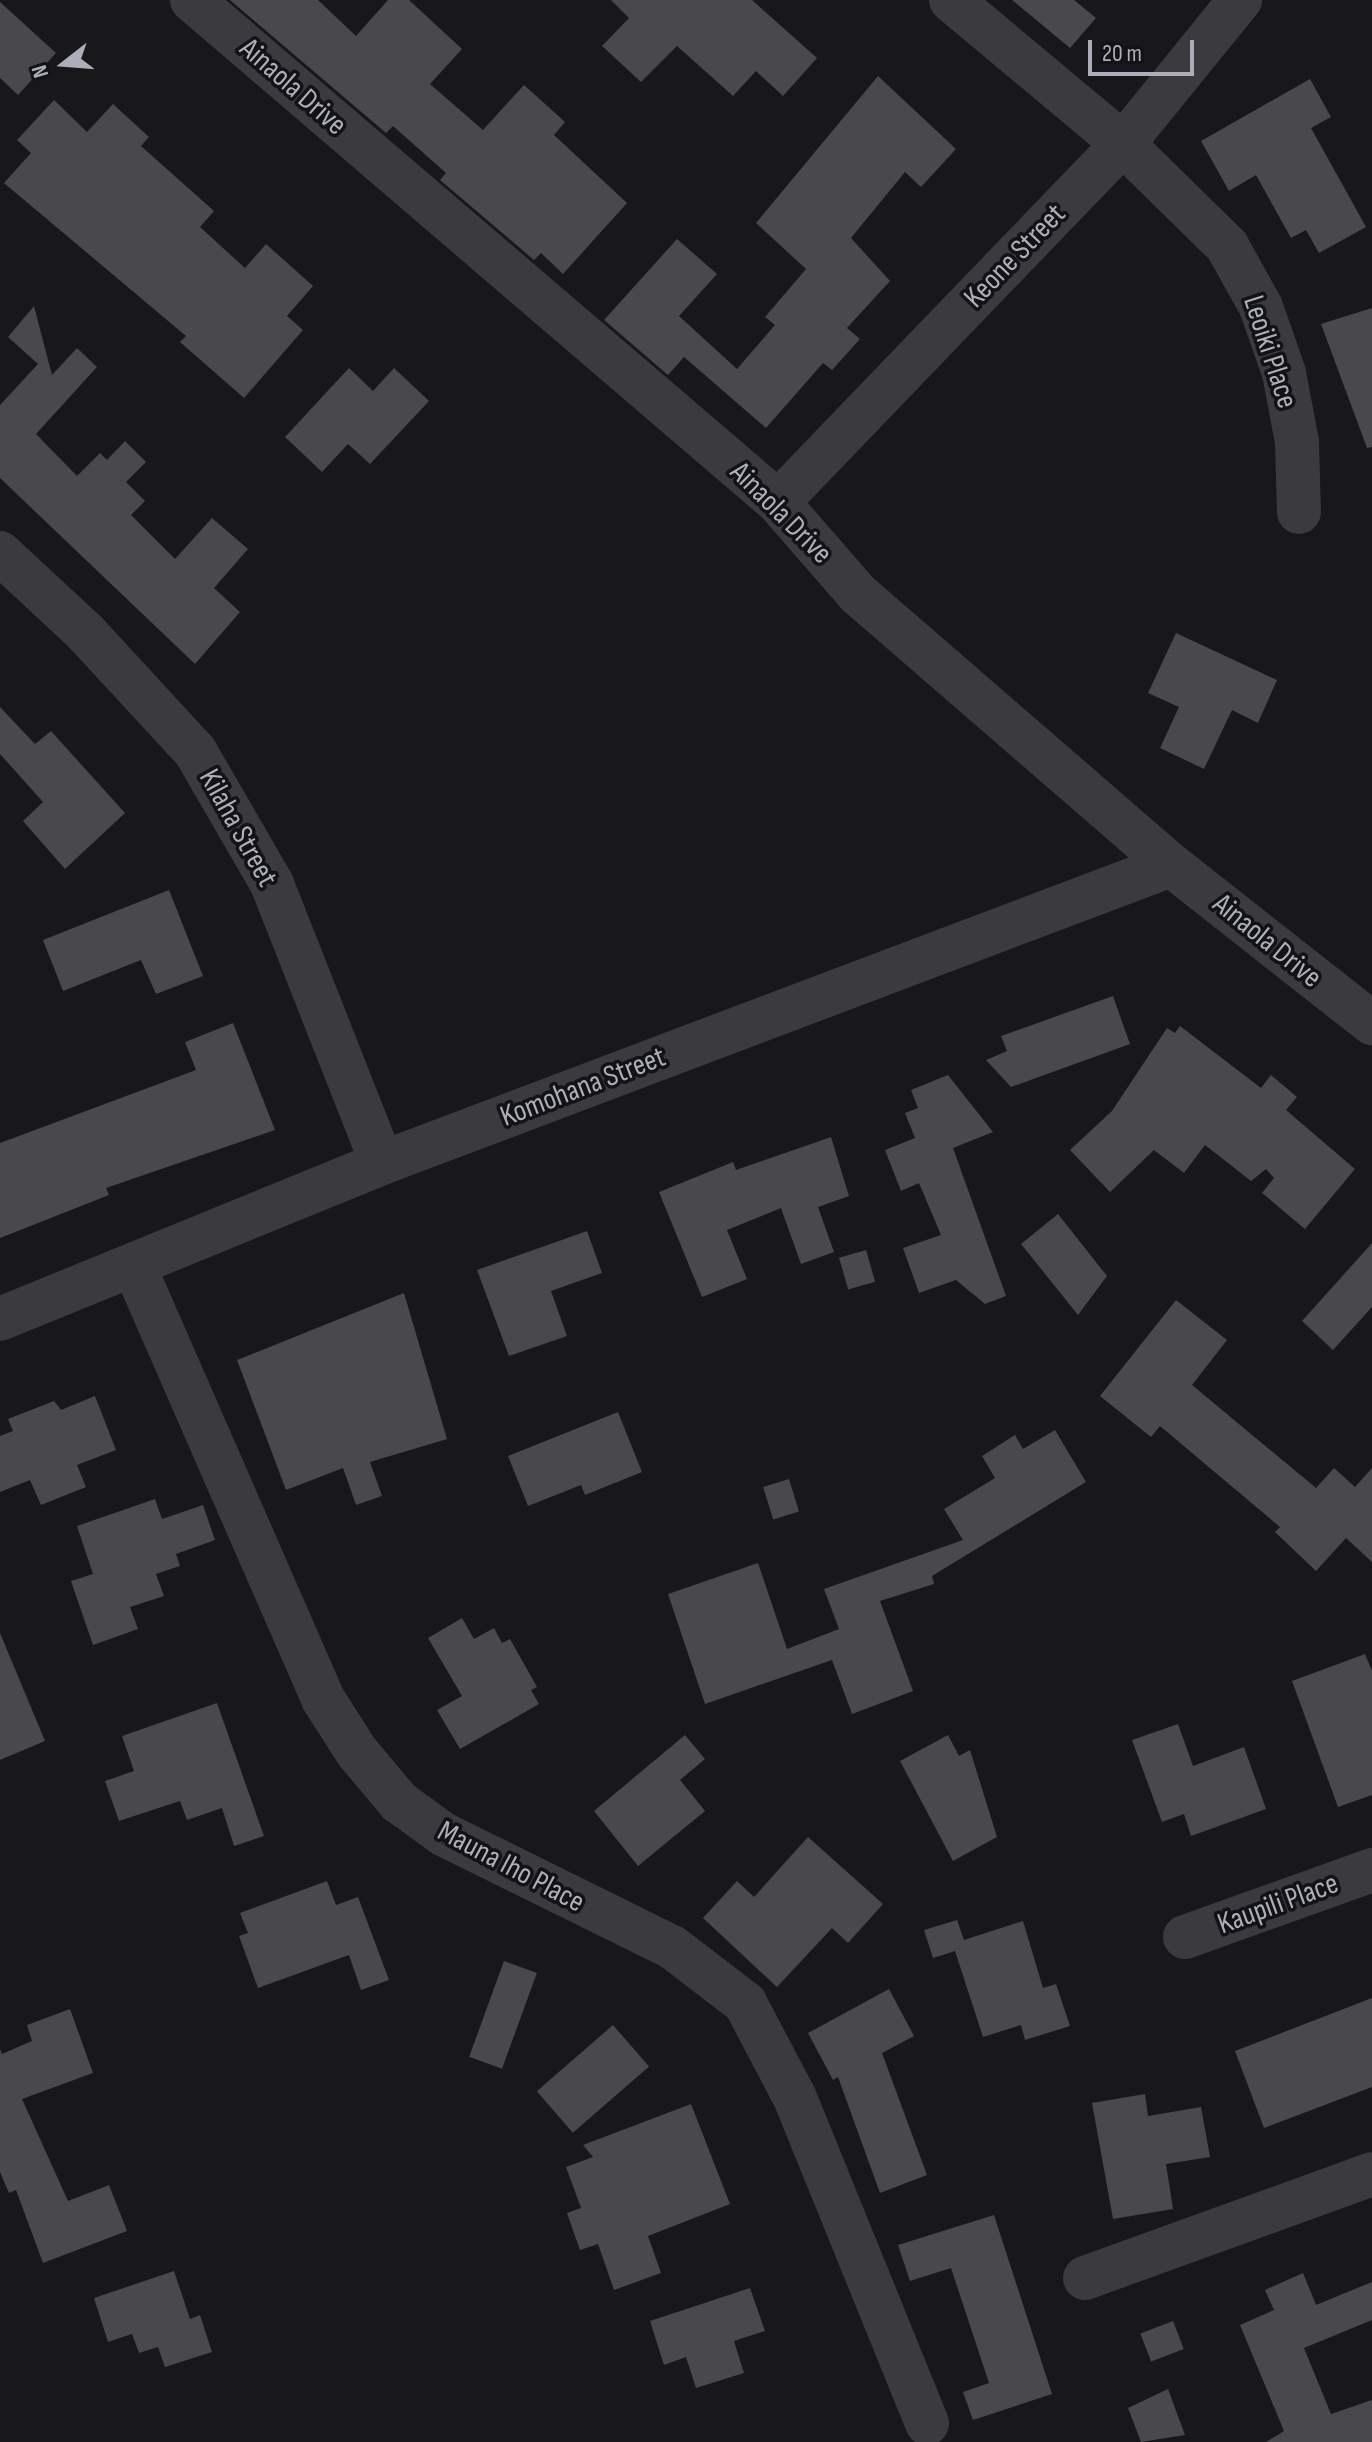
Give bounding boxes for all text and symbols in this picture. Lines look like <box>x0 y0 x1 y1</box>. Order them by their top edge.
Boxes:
north arrow <box>24 24 104 104</box>
scale bar <box>1092 24 1198 74</box>
street label: Ainaola Drive <box>232 31 354 143</box>
text: 20 m <box>1102 39 1142 68</box>
text: N <box>26 62 55 81</box>
street label: Keone Street <box>957 197 1073 315</box>
street label: Leoiki Place <box>1235 291 1305 413</box>
street label: Ainaola Drive <box>722 454 840 572</box>
street label: Kilaha Street <box>191 763 285 893</box>
street label: Ainaola Drive <box>1205 886 1329 996</box>
street label: Komohana Street <box>495 1039 671 1135</box>
street label: Mauna Iho Place <box>432 1813 590 1921</box>
street label: Kaupili Place <box>1213 1866 1343 1942</box>

